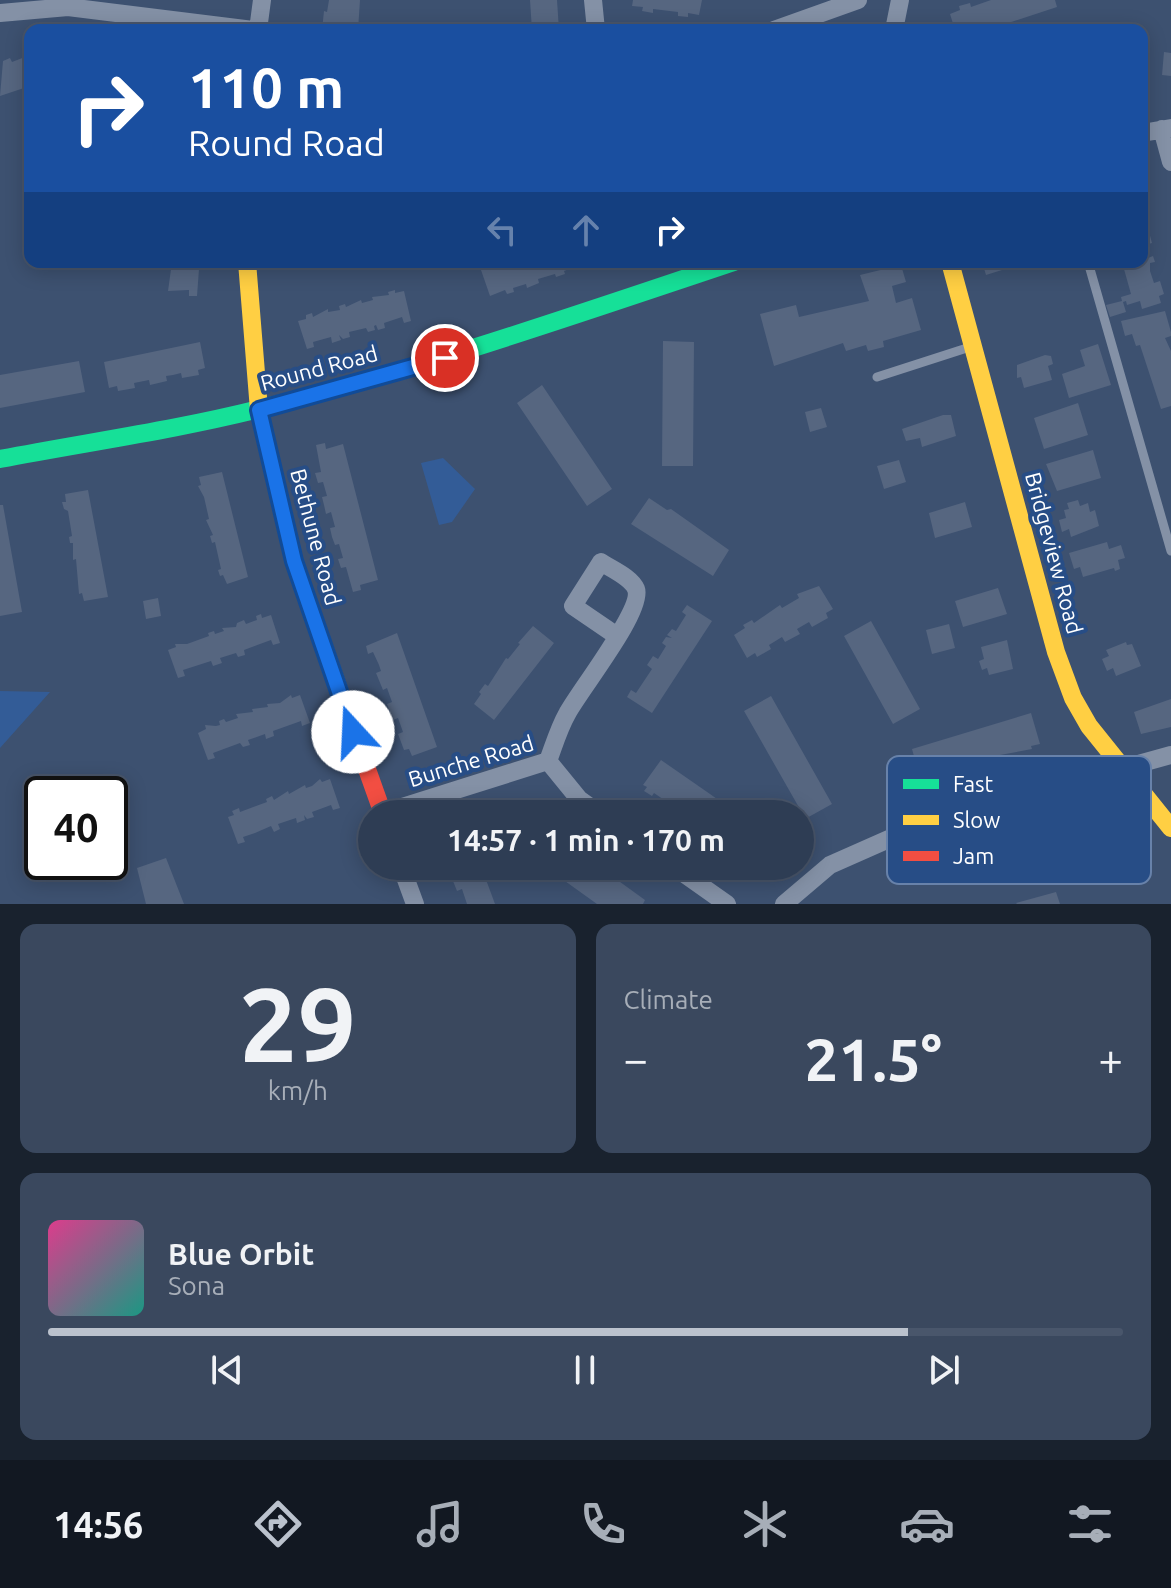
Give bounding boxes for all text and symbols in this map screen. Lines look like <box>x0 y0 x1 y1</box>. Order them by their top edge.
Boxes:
icon: right <box>56 56 160 160</box>
text: 110 m <box>188 56 344 119</box>
text: Round Road <box>188 122 385 163</box>
icon: left <box>480 208 524 252</box>
icon: ahead <box>564 208 608 252</box>
icon: right <box>648 208 692 252</box>
pin <box>411 324 479 392</box>
icon: arrive <box>423 336 467 380</box>
street label: Round Road <box>258 340 380 395</box>
street label: Bethune Road <box>286 466 347 608</box>
street label: Bridgeview Road <box>1021 469 1088 636</box>
position arrow <box>311 690 395 774</box>
street label: Bunche Road <box>405 730 537 791</box>
legend <box>887 756 1151 884</box>
text: Fast <box>953 771 994 796</box>
speed limit sign: 40 <box>24 776 128 880</box>
text: Slow <box>953 807 1000 832</box>
text: 14:57 · 1 min · 170 m <box>447 823 725 857</box>
text: Jam <box>953 843 994 868</box>
text: 29 <box>239 965 356 1082</box>
text: Climate <box>624 985 713 1014</box>
text: 21.5° <box>805 1025 942 1092</box>
text: − <box>624 1034 648 1083</box>
text: + <box>1098 1034 1123 1083</box>
text: km/h <box>268 1076 328 1105</box>
text: Blue Orbit <box>168 1237 314 1271</box>
text: Sona <box>168 1271 225 1300</box>
icon: previous <box>205 1348 249 1392</box>
icon: pause <box>563 1348 607 1392</box>
icon: next <box>922 1348 966 1392</box>
icon: directions <box>250 1496 306 1552</box>
icon: music <box>412 1496 468 1552</box>
icon: phone <box>575 1496 631 1552</box>
icon: climate <box>737 1496 793 1552</box>
icon: car <box>899 1496 955 1552</box>
icon: filters <box>1062 1496 1118 1552</box>
text: 14:56 <box>53 1504 143 1545</box>

